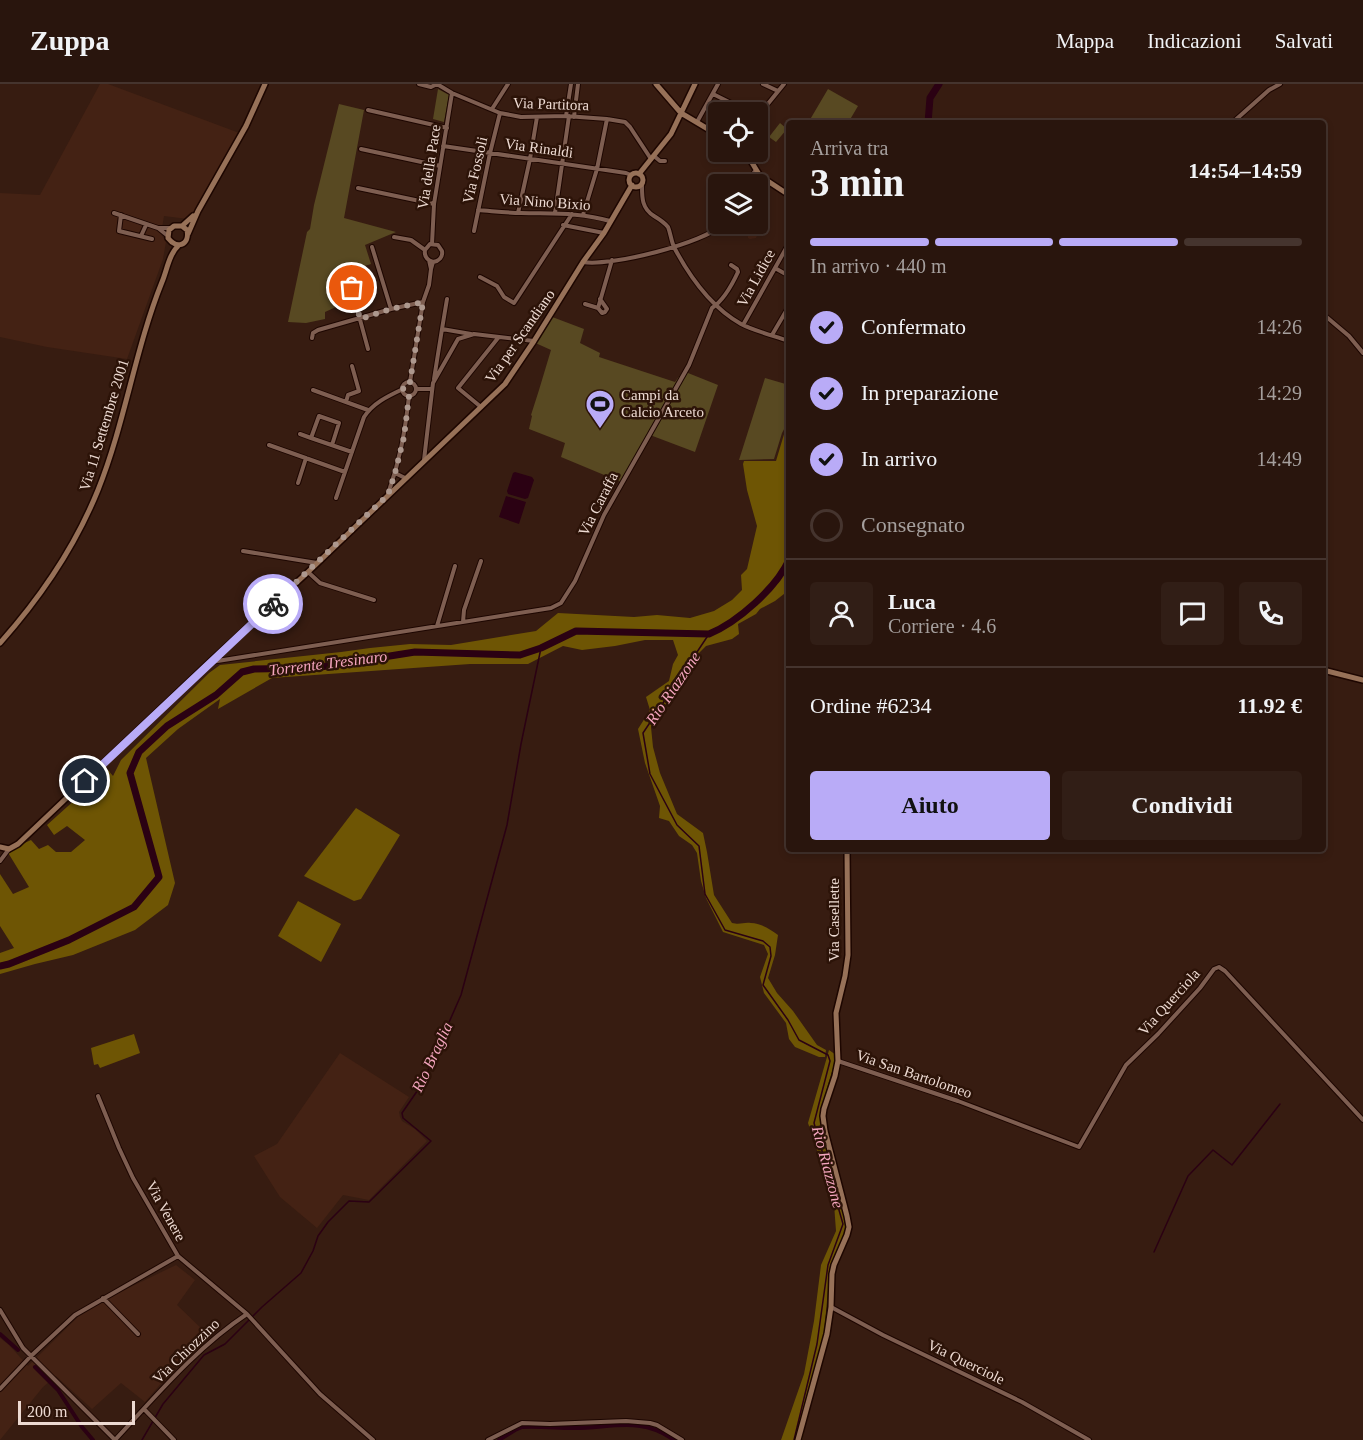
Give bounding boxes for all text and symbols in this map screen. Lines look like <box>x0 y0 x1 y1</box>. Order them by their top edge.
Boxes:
text: Zuppa <box>30 25 109 56</box>
text: Mappa <box>1056 29 1114 53</box>
text: Indicazioni <box>1147 29 1242 53</box>
text: Salvati <box>1275 29 1333 53</box>
street label: Via Partitora <box>513 95 590 113</box>
map controls <box>708 102 768 234</box>
button: locate <box>708 102 768 162</box>
street label: Via della Pace <box>414 123 444 211</box>
street label: Via Fossoli <box>460 135 490 205</box>
street label: Via Rinaldi <box>504 135 574 161</box>
text: Arriva tra <box>810 137 888 159</box>
text: 14:54–14:59 <box>1188 158 1302 183</box>
text: 3 min <box>810 161 904 204</box>
button: layers <box>708 174 768 234</box>
street label: Via Nino Bixio <box>499 191 591 213</box>
street label: Via Lidice <box>734 246 778 309</box>
text: In arrivo · 440 m <box>810 255 947 277</box>
pin <box>326 262 377 313</box>
icon: bag <box>335 271 368 304</box>
street label: Via per Scandiano <box>482 286 558 386</box>
icon: check <box>810 311 843 344</box>
text: Confermato <box>861 314 966 339</box>
text: 14:26 <box>1256 316 1302 338</box>
street label: Via 11 Settembre 2001 <box>76 357 132 493</box>
icon: check <box>810 377 843 410</box>
text: In preparazione <box>861 380 998 405</box>
text: 14:29 <box>1256 382 1302 404</box>
place label: Campi da Calcio Arceto <box>621 387 704 420</box>
sports icon: Campi da Calcio Arceto <box>584 388 616 430</box>
icon: check <box>810 443 843 476</box>
text: In arrivo <box>861 446 937 471</box>
text: 14:49 <box>1256 448 1302 470</box>
street label: Via Caraffa <box>575 469 621 538</box>
text: Consegnato <box>861 512 965 537</box>
courier <box>243 574 303 634</box>
button: person <box>810 582 873 645</box>
button: chat <box>1161 582 1224 645</box>
button: phone <box>1239 582 1302 645</box>
icon: bike <box>257 588 290 621</box>
text: Luca <box>888 589 936 614</box>
text: Corriere · 4.6 <box>888 615 996 637</box>
water label: Torrente Tresinaro <box>268 647 388 679</box>
water label: Rio Riazzone <box>642 648 704 728</box>
text: Ordine #6234 <box>810 693 932 718</box>
text: 11.92 € <box>1237 693 1302 718</box>
pin <box>59 755 110 806</box>
icon: home <box>68 764 101 797</box>
button: Aiuto <box>810 771 1050 840</box>
button: Condividi <box>1062 771 1302 840</box>
street label: Via Casellette <box>826 878 842 962</box>
street label: Via Querciola <box>1135 965 1203 1038</box>
water label: Rio Braglia <box>408 1019 456 1096</box>
street label: Via San Bartolomeo <box>854 1047 974 1101</box>
water label: Rio Riazzone <box>809 1123 847 1210</box>
street label: Via Venere <box>143 1178 189 1244</box>
street label: Via Chiozzino <box>149 1315 223 1387</box>
street label: Via Querciole <box>925 1336 1007 1388</box>
scale bar <box>18 1398 135 1426</box>
text: 200 m <box>27 1403 67 1420</box>

